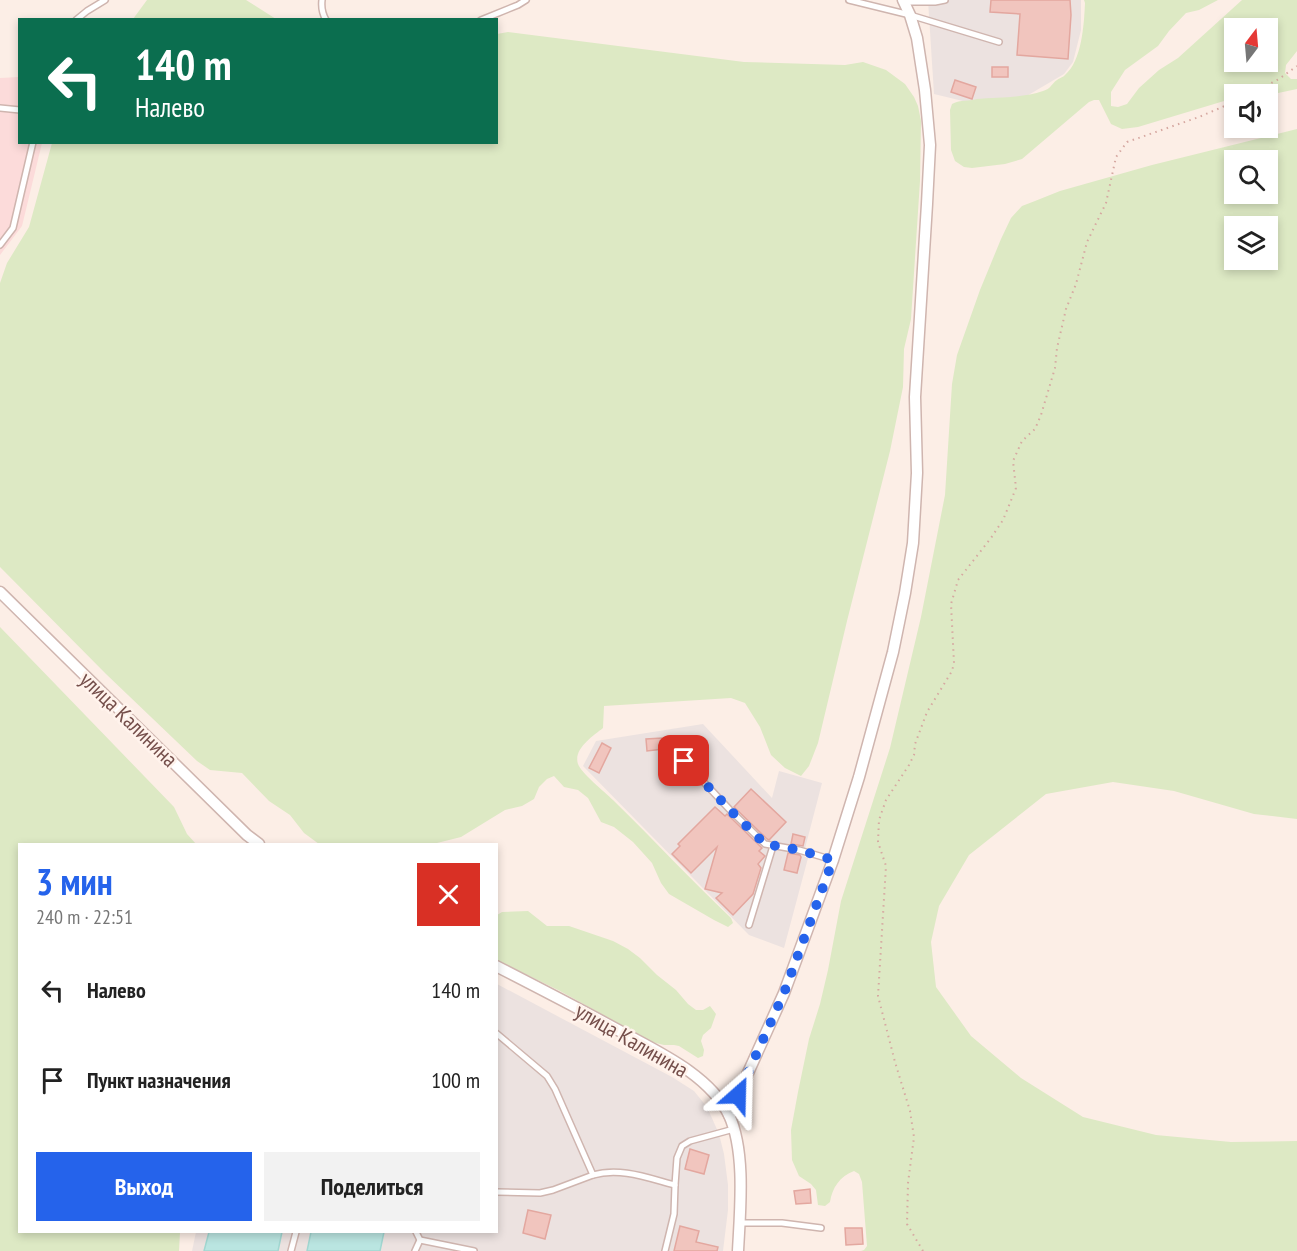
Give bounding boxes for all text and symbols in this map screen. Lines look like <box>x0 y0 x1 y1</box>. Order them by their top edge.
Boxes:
north arrow <box>1224 18 1278 72</box>
map controls <box>1224 18 1278 270</box>
text: 140 m <box>135 37 232 92</box>
icon: left <box>36 42 114 120</box>
button: sound <box>1224 84 1278 138</box>
text: Налево <box>135 90 205 124</box>
button: search <box>1224 150 1278 204</box>
button: layers <box>1224 216 1278 270</box>
street label: улица Калинина <box>74 665 184 773</box>
pin <box>658 735 709 786</box>
icon: arrive <box>667 744 700 777</box>
text: 3 мин <box>36 858 113 905</box>
button: close <box>417 863 480 926</box>
text: 240 m · 22:51 <box>36 904 133 930</box>
icon: left <box>36 974 69 1007</box>
text: Налево <box>87 976 146 1004</box>
text: 140 m <box>431 976 480 1004</box>
street label: улица Калинина <box>571 996 693 1084</box>
position arrow <box>706 1063 770 1127</box>
icon: arrive <box>36 1064 69 1097</box>
text: Пункт назначения <box>87 1066 231 1094</box>
text: 100 m <box>431 1066 480 1094</box>
button: Выход <box>36 1152 252 1221</box>
button: Поделиться <box>264 1152 480 1221</box>

